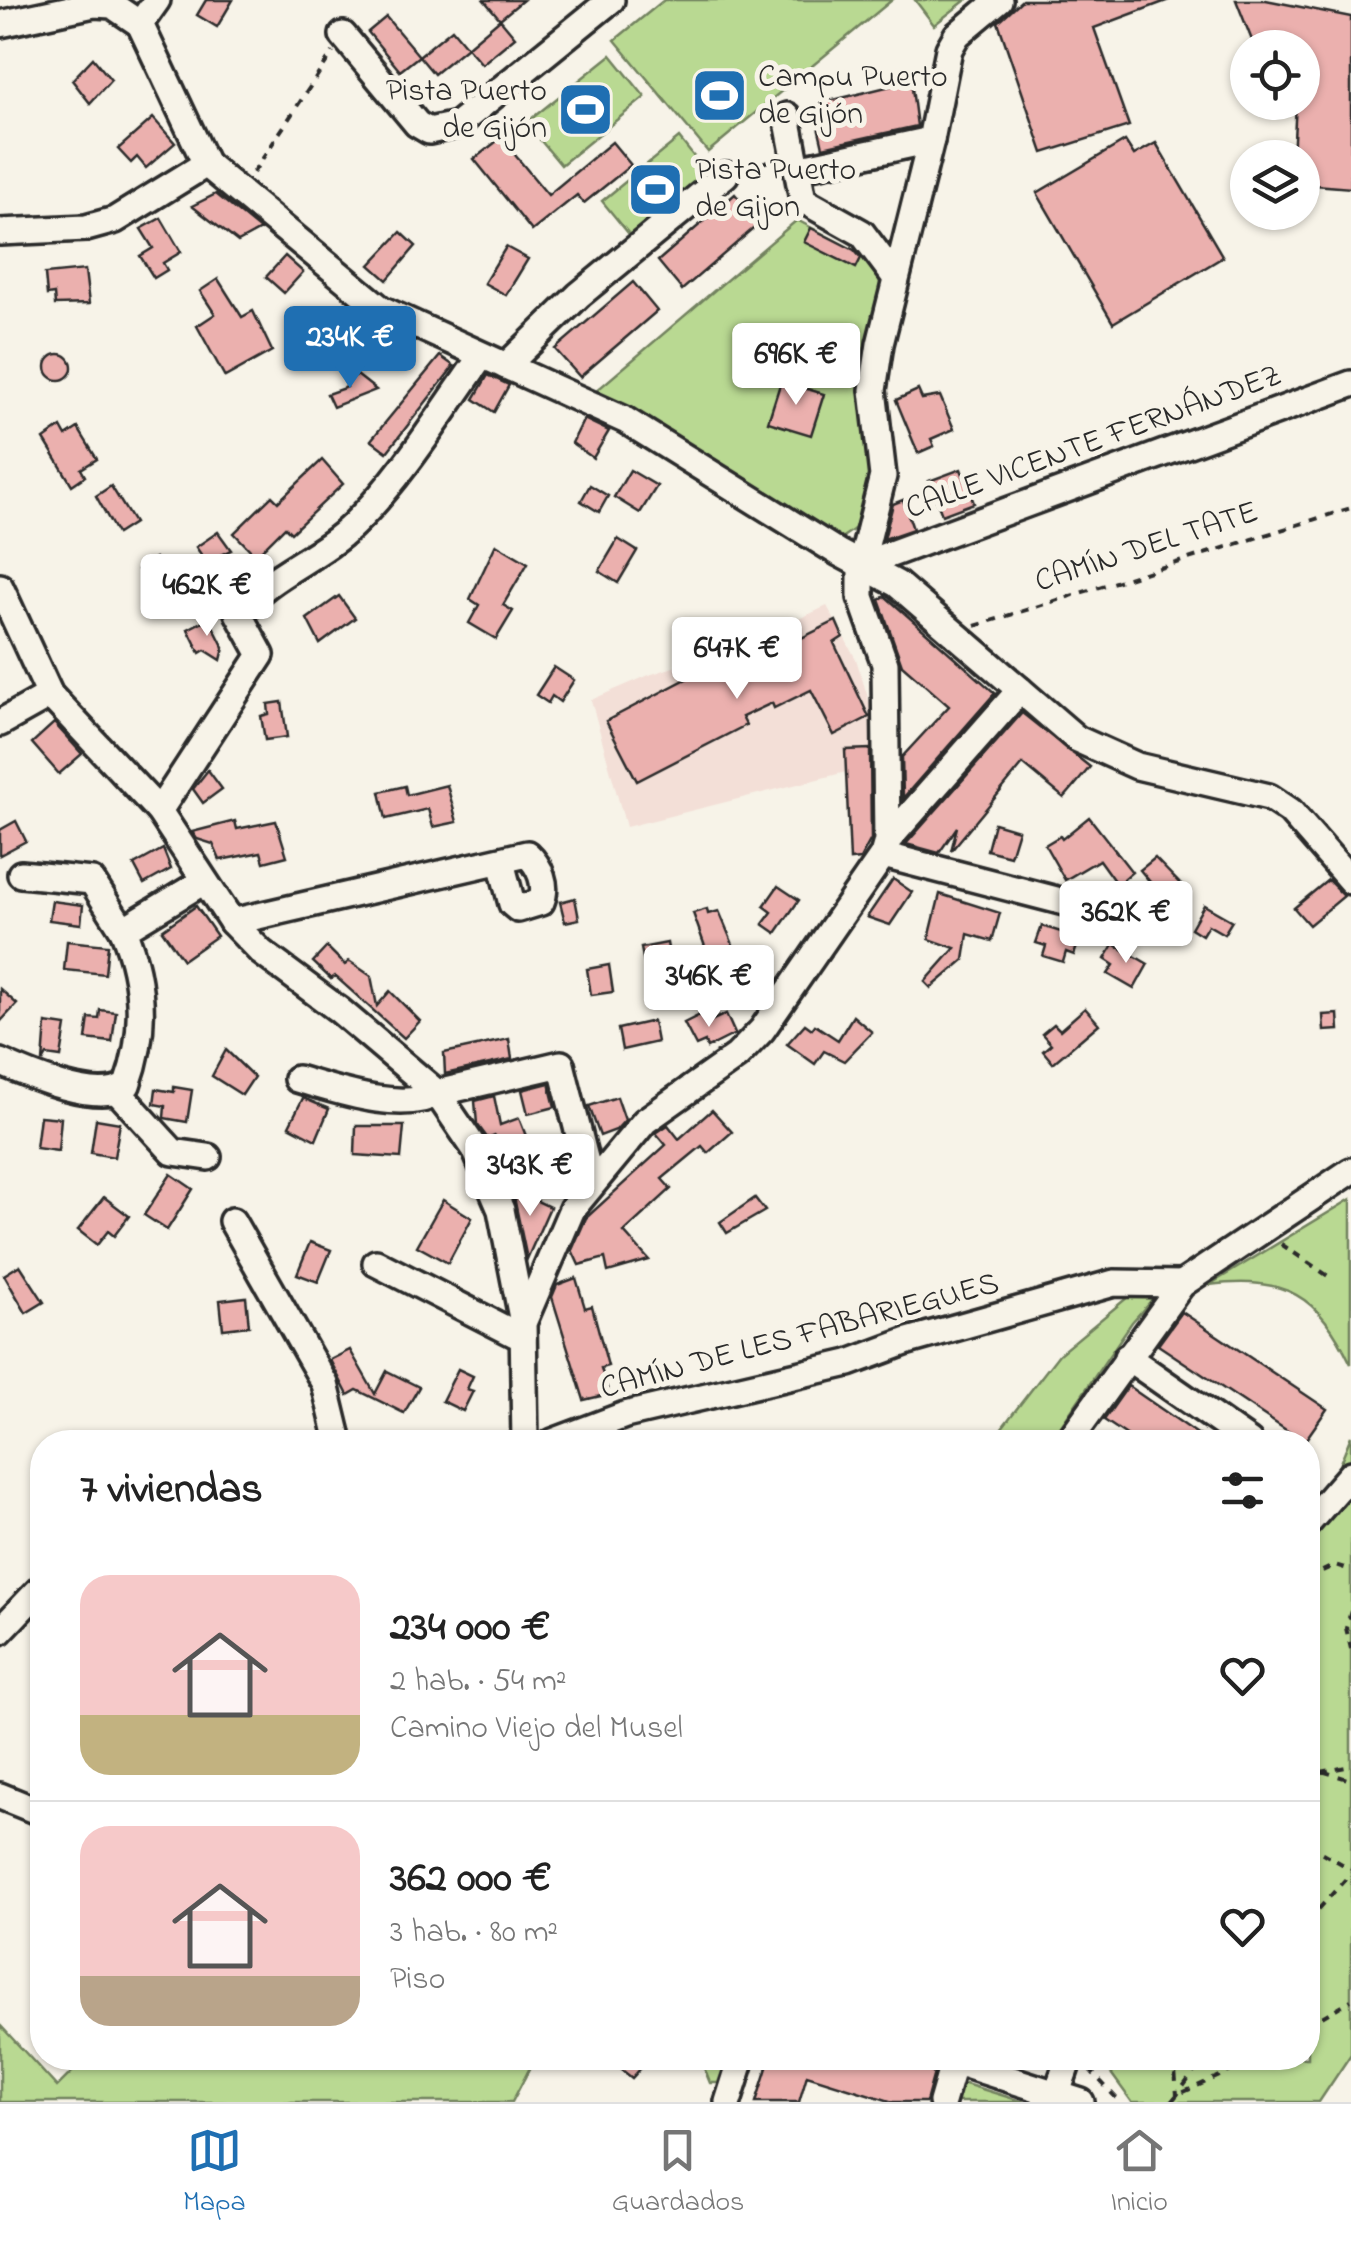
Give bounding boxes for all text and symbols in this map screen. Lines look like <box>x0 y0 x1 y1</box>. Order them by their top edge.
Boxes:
map controls <box>1230 30 1320 230</box>
button: locate <box>1230 30 1320 120</box>
place label: Campu Puerto de Gijón <box>758 55 948 139</box>
sports icon: Campu Puerto de Gijón <box>689 66 749 126</box>
place label: Pista Puerto de Gijón <box>386 69 547 153</box>
sports icon: Pista Puerto de Gijón <box>556 80 616 140</box>
button: layers <box>1230 140 1320 230</box>
place label: Pista Puerto de Gijon <box>695 148 856 232</box>
sports icon: Pista Puerto de Gijon <box>626 159 686 219</box>
pin: 234K € <box>269 306 431 391</box>
text: 234K € <box>306 315 394 362</box>
pin: 696K € <box>715 323 877 408</box>
text: 696K € <box>754 332 838 379</box>
street label: CALLE VICENTE FERNÁNDEZ <box>899 353 1289 533</box>
street label: CAMÍN DEL TATE <box>1029 490 1265 606</box>
pin: 462K € <box>126 554 288 639</box>
text: 462K € <box>163 563 252 610</box>
pin: 647K € <box>656 617 818 702</box>
text: 647K € <box>694 626 780 673</box>
pin: 362K € <box>1045 881 1207 966</box>
text: 362K € <box>1081 890 1171 937</box>
pin: 346K € <box>628 945 790 1030</box>
text: 346K € <box>666 954 752 1001</box>
pin: 343K € <box>449 1134 611 1219</box>
text: 343K € <box>487 1143 573 1190</box>
street label: CAMÍN DE LES FABARIEGUES <box>595 1261 1005 1413</box>
text: 7 viviendas <box>80 1460 263 1521</box>
icon: filters <box>1215 1463 1270 1518</box>
text: 234 000 € <box>390 1598 550 1659</box>
icon: home <box>160 1615 280 1735</box>
icon: heart <box>1215 1648 1270 1703</box>
text: 2 hab. · 54 m² <box>390 1659 566 1706</box>
text: Camino Viejo del Musel <box>390 1706 683 1753</box>
text: 362 000 € <box>390 1849 551 1910</box>
icon: home <box>160 1866 280 1986</box>
icon: heart <box>1215 1899 1270 1954</box>
text: 3 hab. · 80 m² <box>390 1910 558 1957</box>
text: Piso <box>390 1957 445 2004</box>
tab: Mapa <box>183 2123 246 2224</box>
tab: Guardados <box>612 2123 744 2224</box>
tab: Inicio <box>1110 2123 1168 2224</box>

